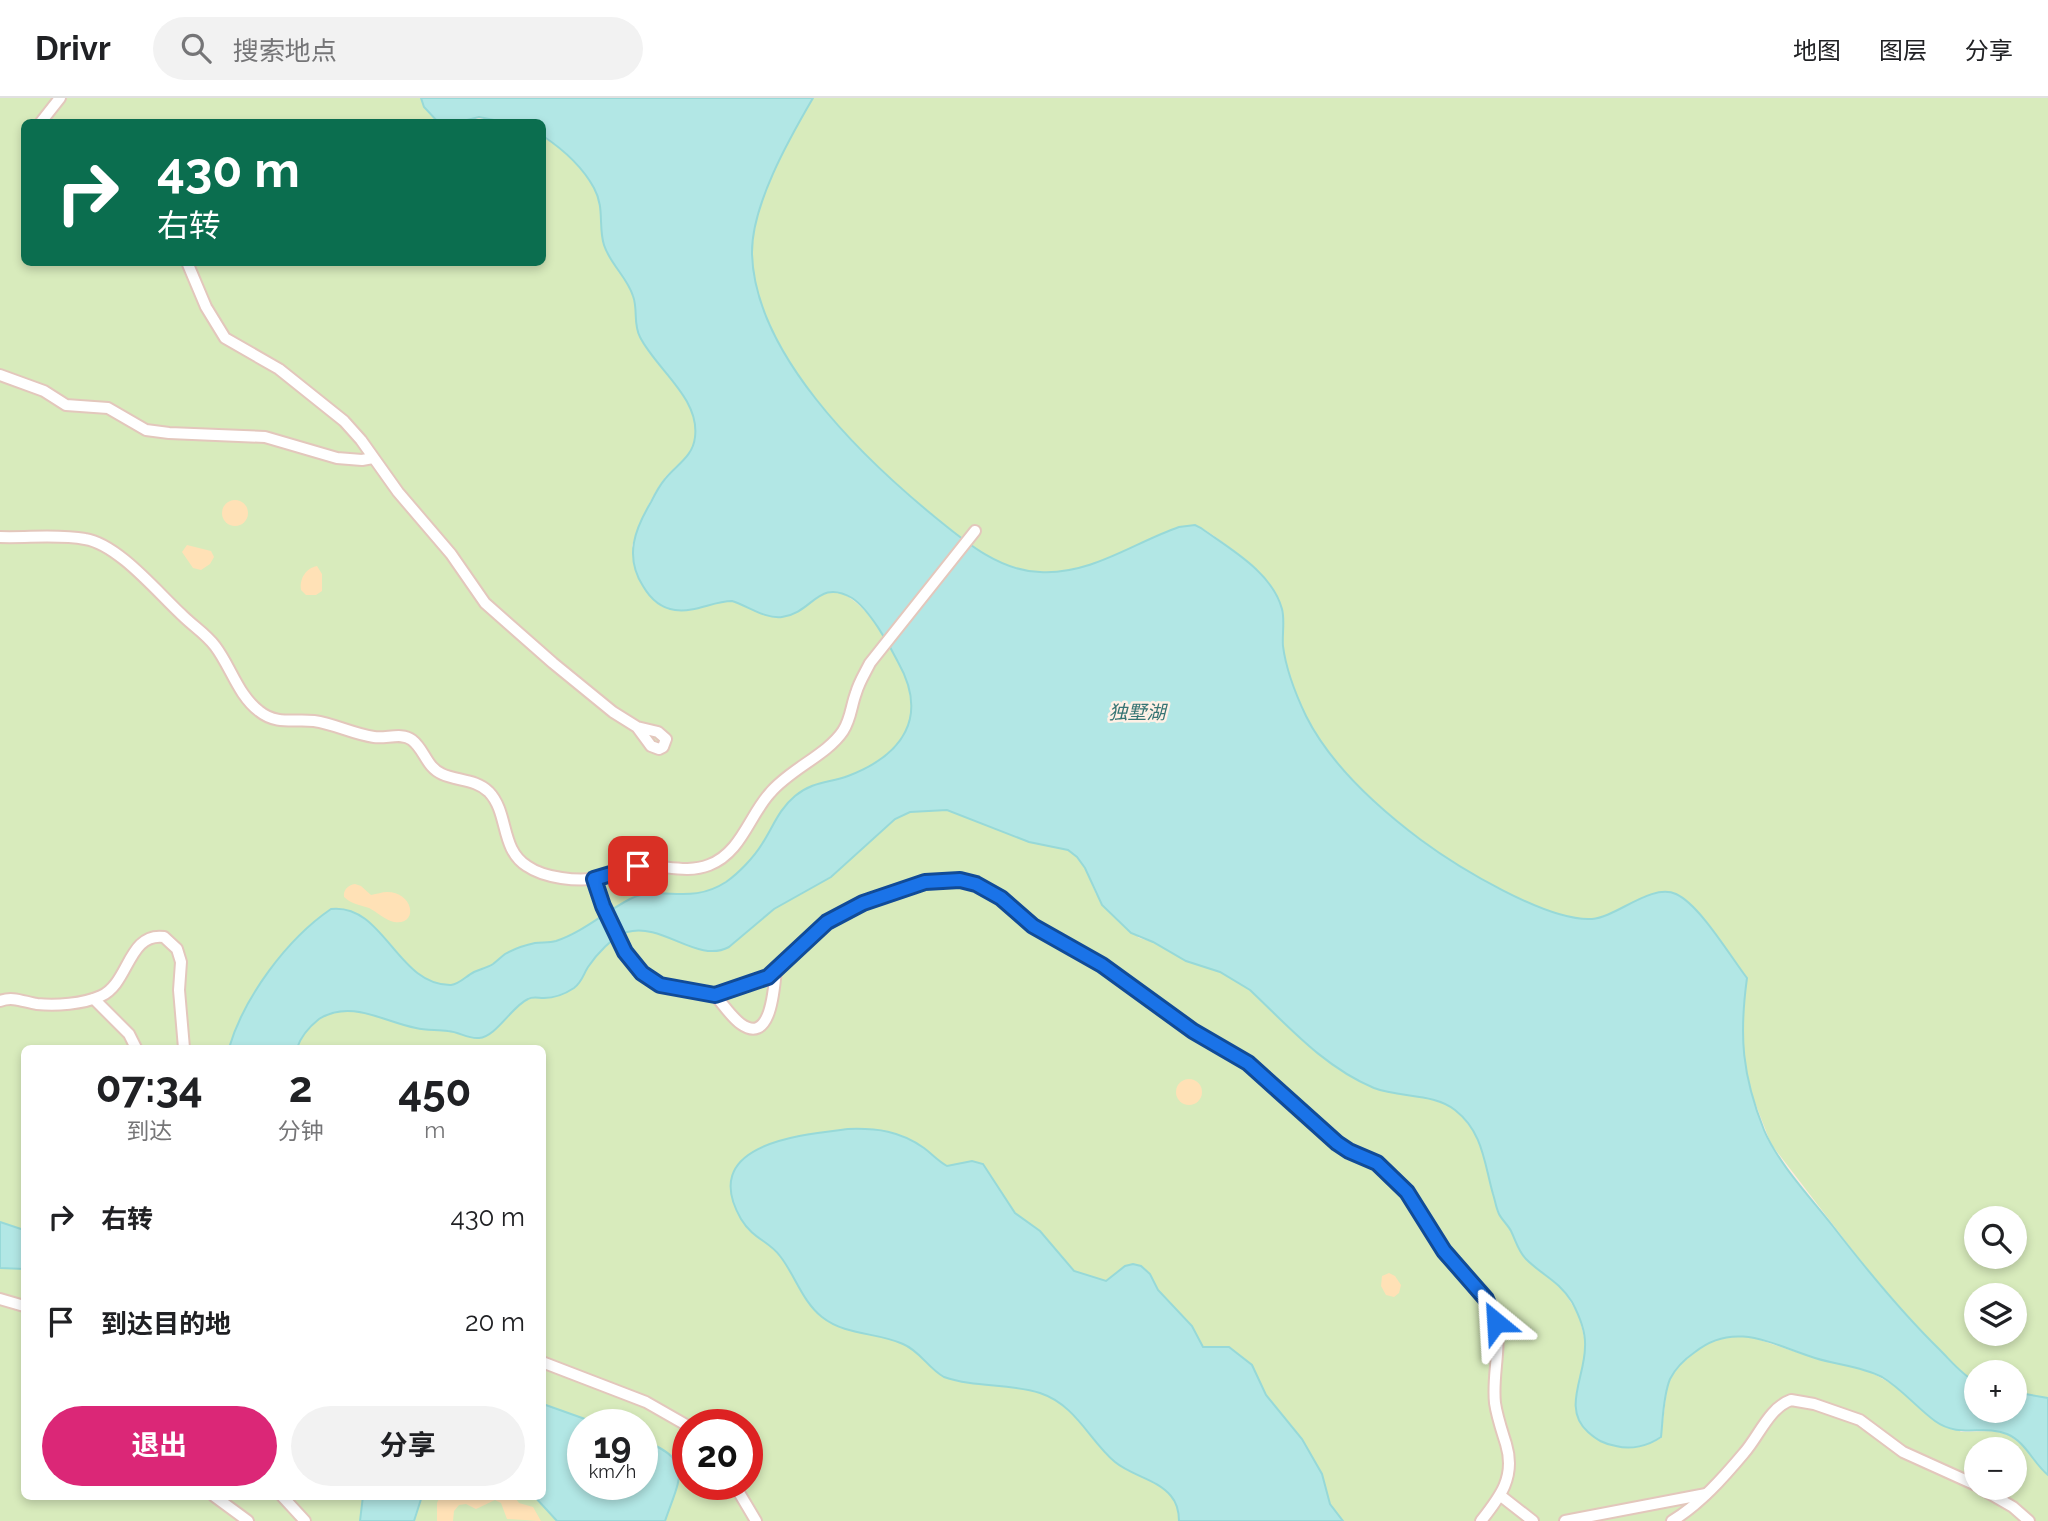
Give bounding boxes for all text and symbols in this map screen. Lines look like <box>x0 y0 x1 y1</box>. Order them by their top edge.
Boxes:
search box <box>153 17 643 80</box>
text: Drivr <box>35 29 111 68</box>
icon: search <box>177 29 215 67</box>
text: 搜索地点 <box>233 36 337 66</box>
text: 地图 <box>1793 36 1841 65</box>
text: 图层 <box>1879 36 1927 65</box>
text: 分享 <box>1965 36 2013 65</box>
text: 430 m <box>157 141 300 198</box>
icon: right <box>42 147 133 238</box>
text: 右转 <box>157 207 221 244</box>
water label: 独墅湖 <box>1108 701 1168 723</box>
pin <box>608 836 668 896</box>
icon: arrive <box>619 847 657 885</box>
text: 07:34 <box>96 1063 203 1112</box>
text: 2 <box>289 1063 312 1112</box>
text: 450 <box>398 1067 471 1116</box>
text: m <box>424 1116 445 1143</box>
text: 到达 <box>126 1117 172 1144</box>
text: 分钟 <box>278 1117 324 1144</box>
icon: right <box>42 1198 80 1236</box>
text: 430 m <box>450 1202 525 1232</box>
text: 右转 <box>101 1204 153 1234</box>
map controls <box>1964 1206 2027 1500</box>
button: search <box>1964 1206 2027 1269</box>
button: layers <box>1964 1283 2027 1346</box>
position arrow <box>1459 1285 1533 1359</box>
icon: arrive <box>42 1303 80 1341</box>
text: 20 m <box>465 1307 525 1337</box>
text: 到达目的地 <box>101 1309 231 1339</box>
button: + <box>1964 1360 2027 1423</box>
button: 退出 <box>42 1406 277 1486</box>
button: 分享 <box>291 1406 525 1486</box>
speed limit sign: 20 <box>672 1409 763 1500</box>
text: 19 <box>594 1425 631 1466</box>
button: − <box>1964 1437 2027 1500</box>
text: km/h <box>589 1461 636 1482</box>

